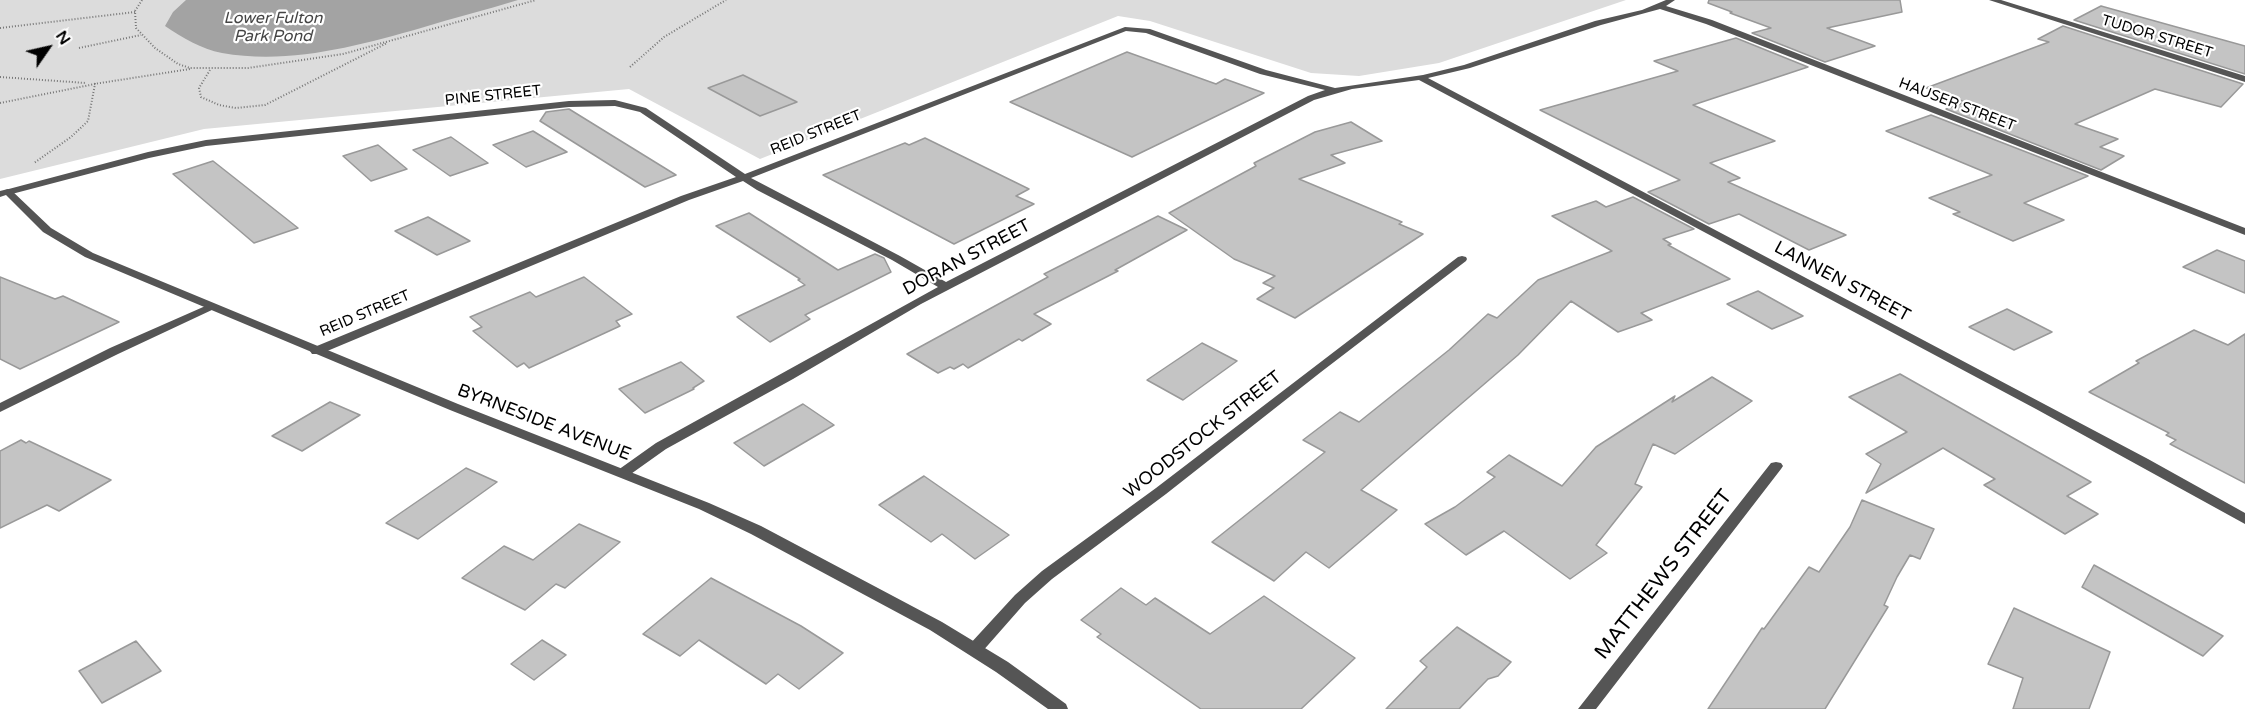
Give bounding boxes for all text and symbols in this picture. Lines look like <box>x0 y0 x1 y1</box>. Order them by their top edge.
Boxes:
water label: Lower Fulton Park Pond <box>223 9 323 47</box>
street label: TUDOR STREET <box>2099 12 2215 62</box>
north arrow <box>18 18 78 78</box>
text: N <box>51 27 75 49</box>
street label: HAUSER STREET <box>1896 74 2018 136</box>
street label: PINE STREET <box>444 82 542 110</box>
street label: REID STREET <box>768 107 864 159</box>
street label: DORAN STREET <box>899 215 1035 301</box>
street label: LANNEN STREET <box>1770 237 1914 327</box>
street label: REID STREET <box>317 287 413 341</box>
street label: WOODSTOCK STREET <box>1120 367 1286 503</box>
street label: BYRNESIDE AVENUE <box>454 380 634 466</box>
street label: MATTHEWS STREET <box>1590 485 1738 665</box>

